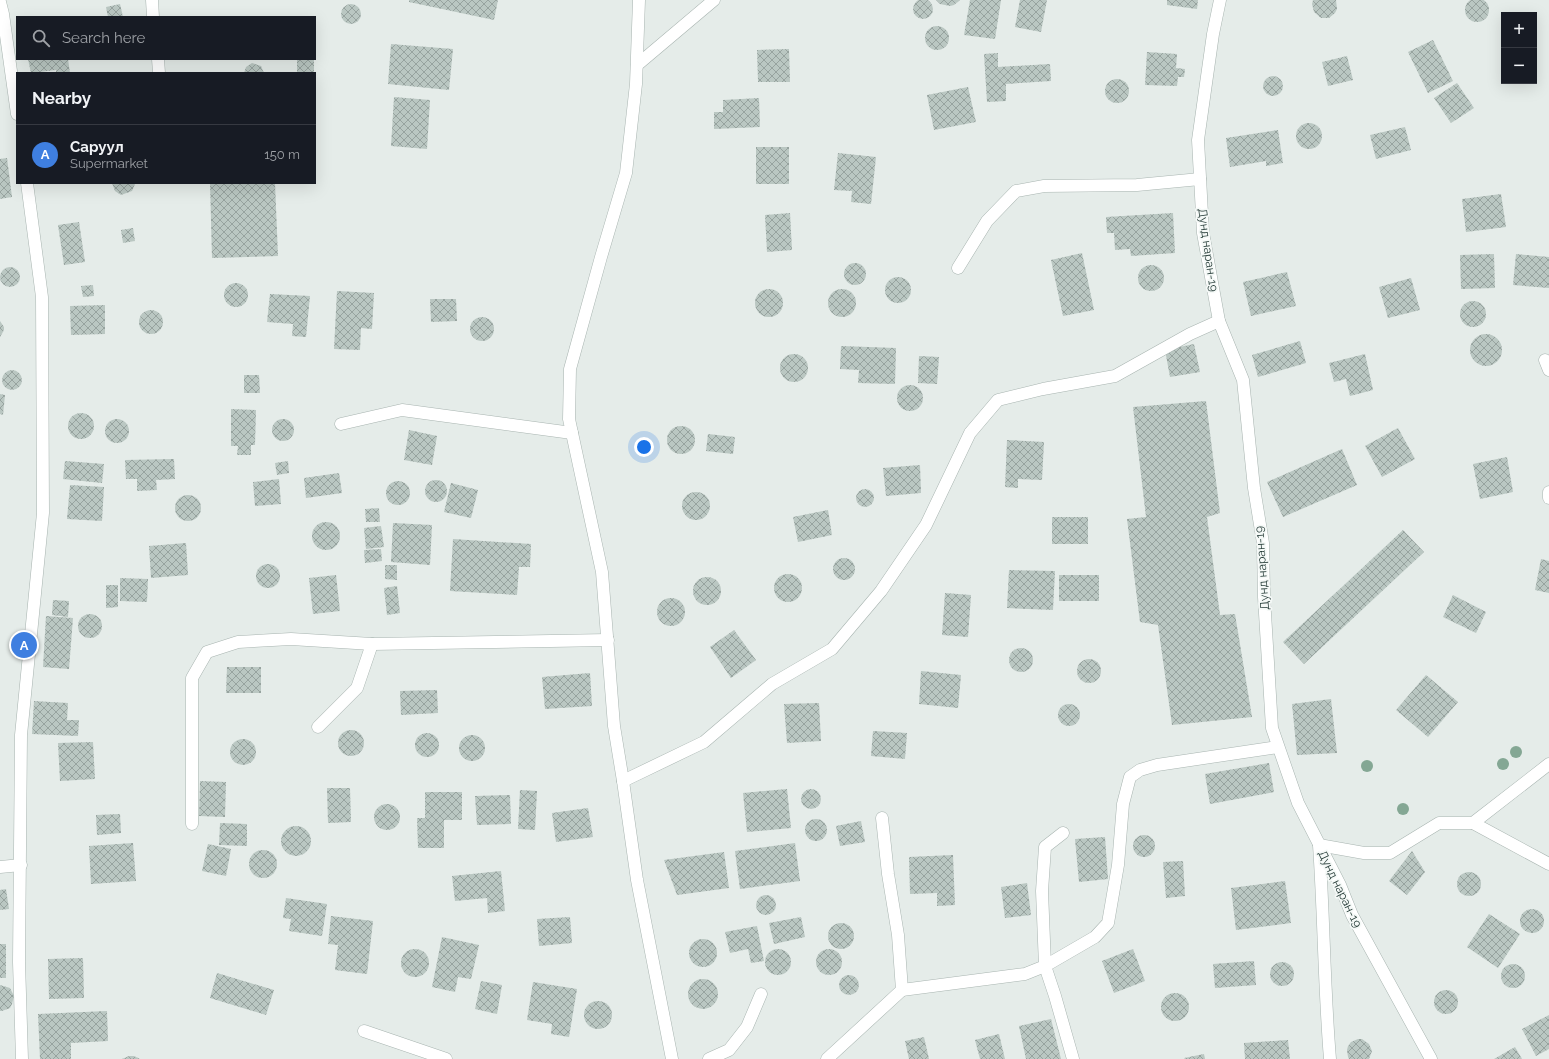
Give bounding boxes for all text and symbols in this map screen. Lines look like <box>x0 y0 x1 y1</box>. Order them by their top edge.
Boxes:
map controls <box>1501 12 1537 84</box>
button: + <box>1501 12 1537 48</box>
search box <box>16 16 316 60</box>
icon: search <box>30 27 52 49</box>
text: Search here <box>62 29 145 47</box>
button: − <box>1501 48 1537 84</box>
text: Nearby <box>32 88 91 108</box>
text: Саруул <box>70 138 124 156</box>
text: A <box>41 147 49 162</box>
text: 150 m <box>264 147 300 162</box>
text: Supermarket <box>70 156 148 171</box>
street label: Дунд наран-19 <box>1195 207 1221 293</box>
your location <box>634 437 654 457</box>
street label: Дунд наран-19 <box>1252 526 1272 610</box>
pin: A <box>11 630 37 660</box>
street label: Дунд наран-19 <box>1315 848 1365 930</box>

